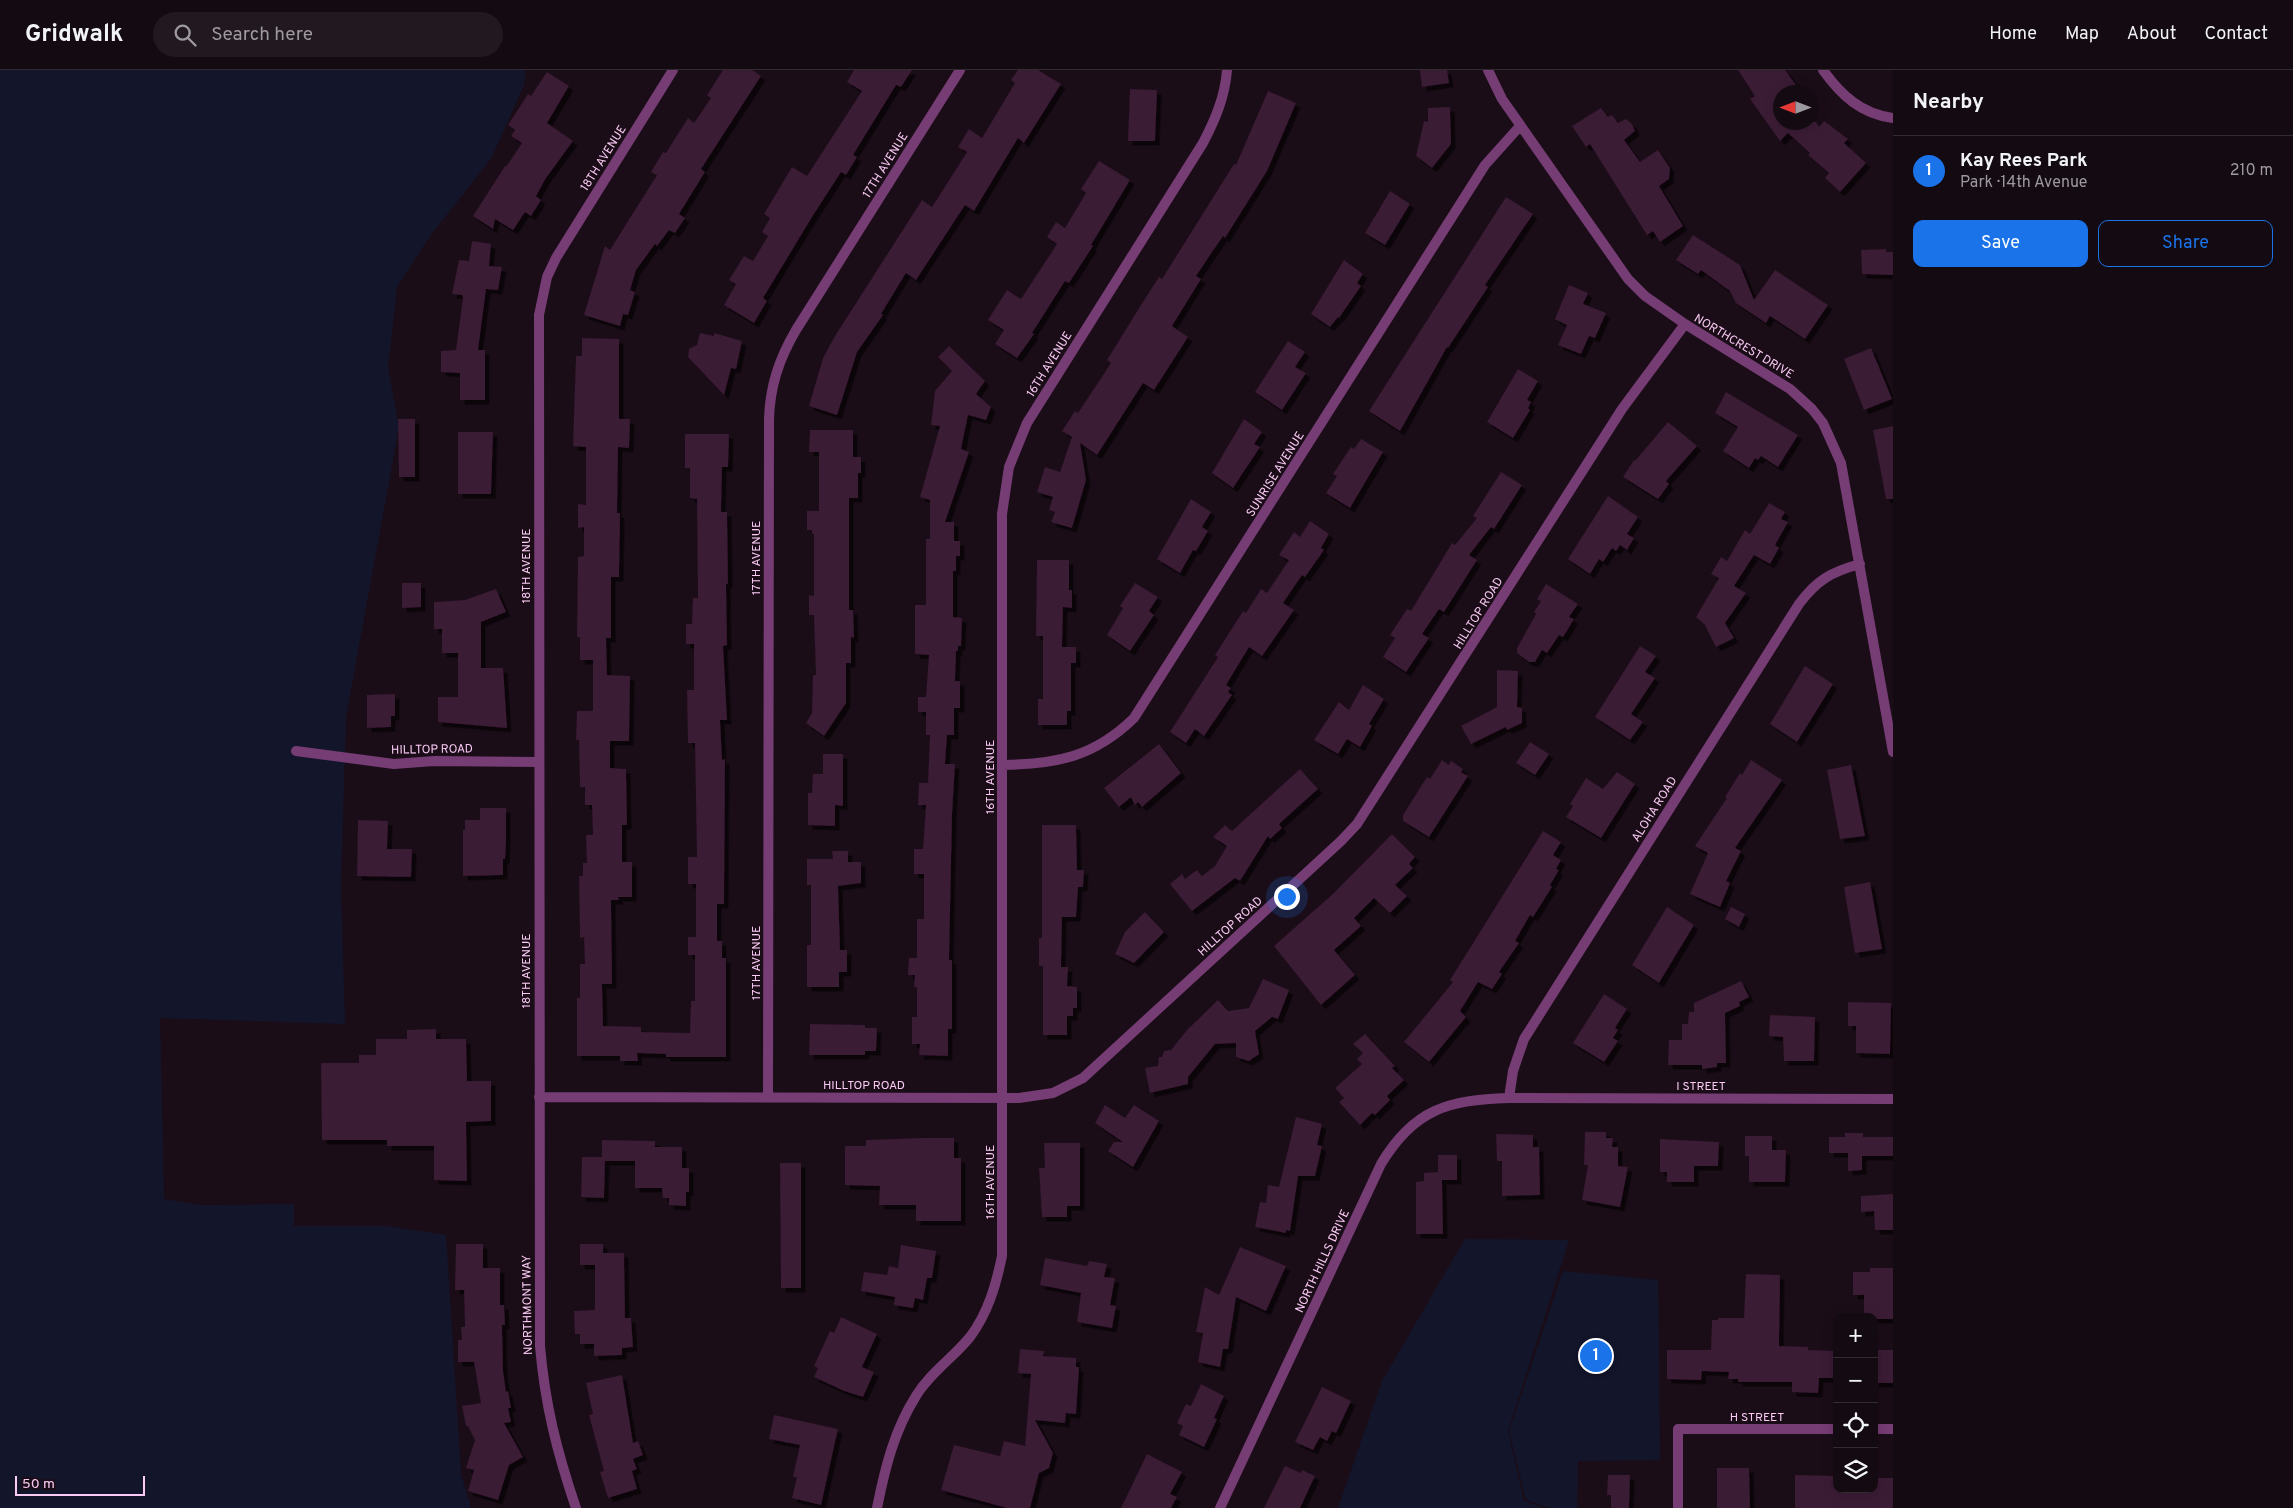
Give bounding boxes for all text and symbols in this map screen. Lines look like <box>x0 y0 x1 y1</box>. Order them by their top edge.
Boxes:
search box <box>153 12 503 57</box>
text: Gridwalk <box>25 20 123 50</box>
icon: search <box>171 21 199 49</box>
text: Search here <box>211 23 313 47</box>
text: Home <box>1989 23 2037 46</box>
text: Map <box>2065 23 2099 46</box>
text: About <box>2127 23 2176 46</box>
text: Contact <box>2204 23 2268 46</box>
north arrow <box>1773 85 1818 130</box>
text: Nearby <box>1913 89 1984 116</box>
street label: 18TH AVENUE <box>577 123 630 195</box>
street label: 17TH AVENUE <box>859 130 912 201</box>
text: Kay Rees Park <box>1960 149 2088 173</box>
text: 1 <box>1926 161 1932 181</box>
text: 210 m <box>2230 161 2273 181</box>
text: Park · 14th Avenue <box>1960 173 2087 193</box>
button: Save <box>1913 220 2088 267</box>
button: Share <box>2098 220 2273 267</box>
street label: NORTHCREST DRIVE <box>1691 311 1796 383</box>
street label: 16TH AVENUE <box>1023 329 1076 400</box>
street label: SUNRISE AVENUE <box>1243 429 1309 520</box>
street label: 17TH AVENUE <box>749 521 765 595</box>
street label: 18TH AVENUE <box>519 529 535 603</box>
street label: HILLTOP ROAD <box>1450 575 1507 653</box>
street label: 16TH AVENUE <box>983 740 999 814</box>
street label: HILLTOP ROAD <box>391 741 473 759</box>
street label: ALOHA ROAD <box>1628 774 1681 845</box>
your location <box>1274 884 1300 910</box>
street label: HILLTOP ROAD <box>1195 893 1266 960</box>
street label: 17TH AVENUE <box>749 926 765 1000</box>
street label: 18TH AVENUE <box>519 934 535 1008</box>
street label: HILLTOP ROAD <box>823 1078 905 1094</box>
street label: I STREET <box>1676 1079 1726 1095</box>
street label: 16TH AVENUE <box>983 1145 999 1219</box>
street label: NORTH HILLS DRIVE <box>1292 1207 1354 1316</box>
street label: NORTHMONT WAY <box>519 1254 537 1355</box>
map controls <box>1833 1313 1878 1493</box>
button: + <box>1833 1313 1878 1358</box>
pin: 1 <box>1580 1337 1612 1375</box>
button: − <box>1833 1358 1878 1403</box>
button: locate <box>1833 1403 1878 1448</box>
street label: H STREET <box>1730 1410 1784 1426</box>
button: layers <box>1833 1448 1878 1493</box>
scale bar <box>15 1473 145 1496</box>
text: 50 m <box>22 1476 55 1493</box>

